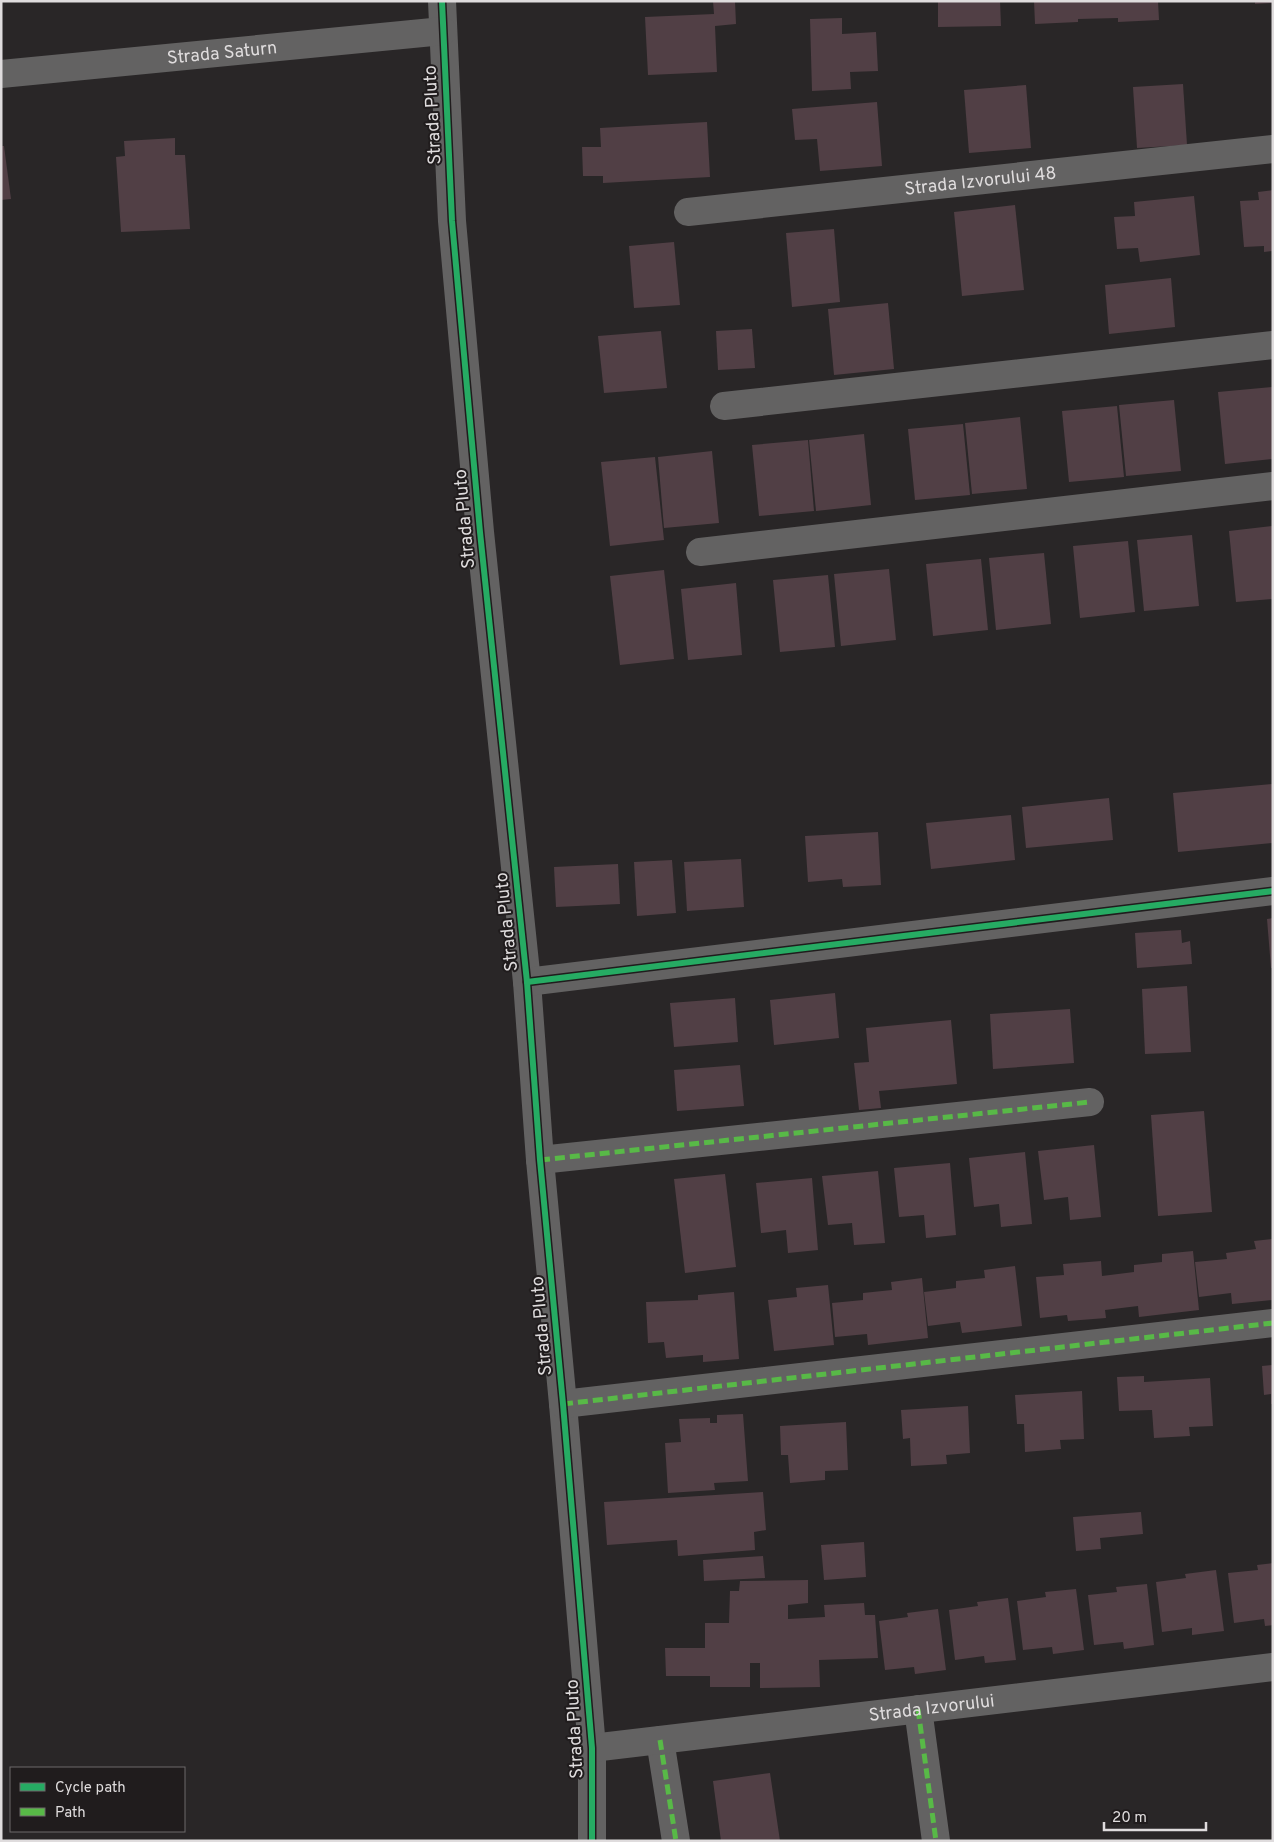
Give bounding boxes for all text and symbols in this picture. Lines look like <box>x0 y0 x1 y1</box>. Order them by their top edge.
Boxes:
street label: Strada Saturn <box>166 37 278 71</box>
street label: Strada Pluto <box>419 65 448 165</box>
street label: Strada Izvorului 48 <box>903 162 1058 202</box>
street label: Strada Pluto <box>450 468 481 570</box>
street label: Strada Pluto <box>491 871 524 973</box>
street label: Strada Pluto <box>527 1275 558 1377</box>
street label: Strada Pluto <box>561 1679 590 1779</box>
street label: Strada Izvorului <box>868 1690 996 1728</box>
legend <box>10 1767 185 1832</box>
text: Cycle path <box>55 1779 126 1798</box>
scale bar <box>1104 1800 1206 1832</box>
text: Path <box>55 1804 86 1823</box>
text: 20 m <box>1112 1809 1147 1828</box>

